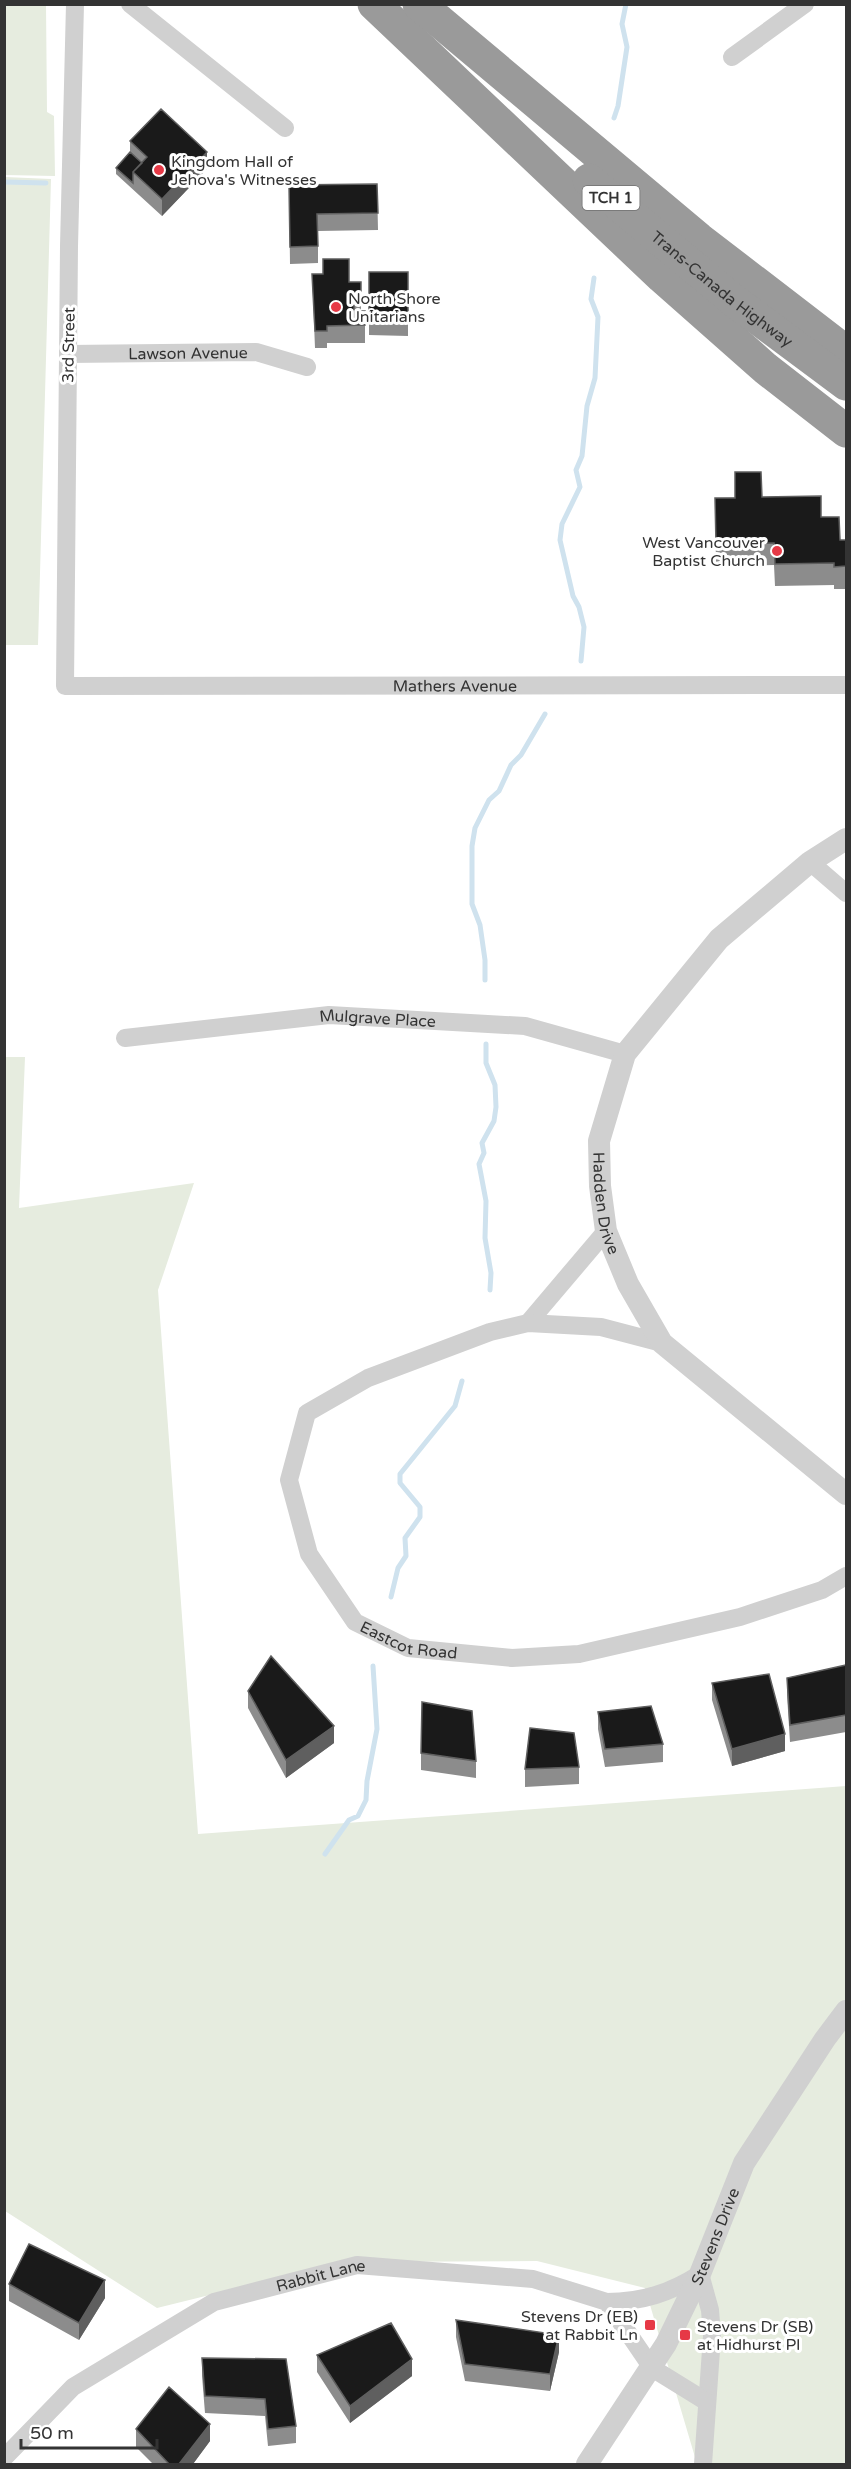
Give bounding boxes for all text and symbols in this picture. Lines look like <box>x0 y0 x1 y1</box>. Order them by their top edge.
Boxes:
place label: Kingdom Hall of Jehova's Witnesses <box>171 152 317 190</box>
marker: Kingdom Hall of Jehova's Witnesses <box>152 163 166 177</box>
road number: TCH 1 <box>582 186 640 210</box>
street label: Trans-Canada Highway <box>647 227 797 352</box>
place label: North Shore Unitarians <box>348 289 441 327</box>
marker: North Shore Unitarians <box>329 300 343 314</box>
street label: 3rd Street <box>58 307 80 383</box>
street label: Lawson Avenue <box>128 343 248 364</box>
place label: West Vancouver Baptist Church <box>642 533 766 571</box>
marker: West Vancouver Baptist Church <box>770 544 784 558</box>
street label: Mathers Avenue <box>393 676 517 697</box>
street label: Mulgrave Place <box>318 1005 436 1032</box>
street label: Hadden Drive <box>588 1152 624 1258</box>
street label: Eastcot Road <box>357 1617 458 1664</box>
street label: Stevens Drive <box>687 2185 744 2289</box>
street label: Rabbit Lane <box>274 2256 366 2297</box>
place label: Stevens Dr (EB) at Rabbit Ln <box>521 2307 638 2345</box>
place label: Stevens Dr (SB) at Hidhurst Pl <box>697 2317 813 2355</box>
marker: Stevens Dr (EB) at Rabbit Ln <box>643 2318 657 2332</box>
marker: Stevens Dr (SB) at Hidhurst Pl <box>678 2328 692 2342</box>
scale bar <box>21 2412 158 2450</box>
text: 50 m <box>30 2422 74 2444</box>

